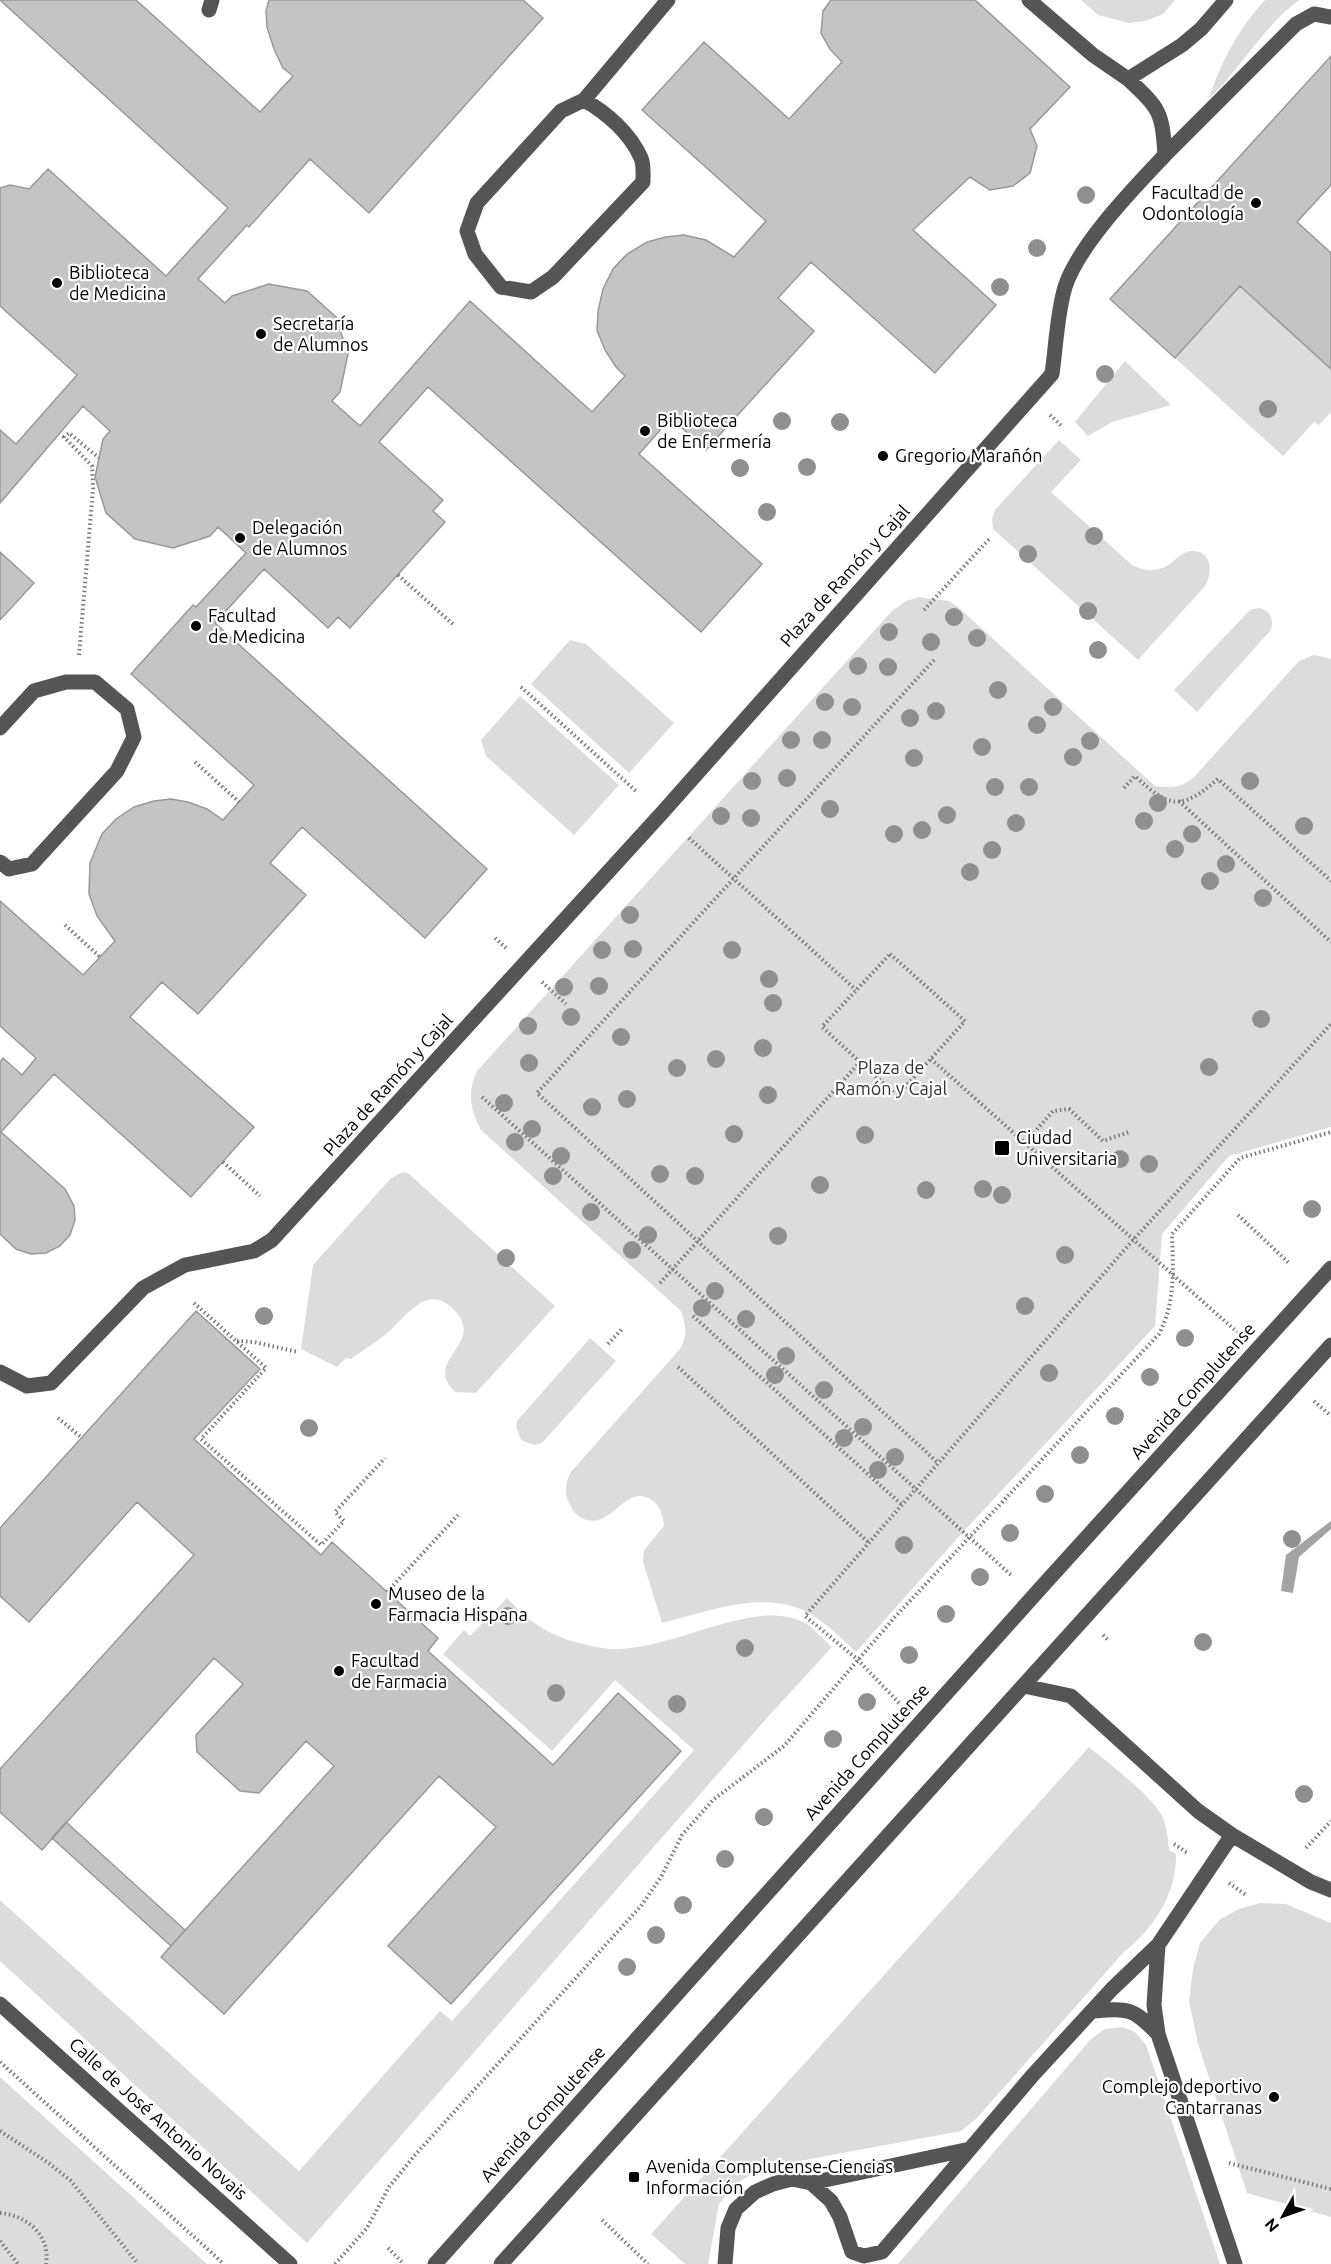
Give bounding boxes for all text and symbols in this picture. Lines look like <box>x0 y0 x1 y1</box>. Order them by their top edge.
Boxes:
place label: Facultad de Odontología <box>1142 182 1244 223</box>
marker: Facultad de Odontología <box>1249 196 1263 210</box>
place label: Biblioteca de Medicina <box>69 262 166 303</box>
marker: Biblioteca de Medicina <box>50 276 64 290</box>
place label: Secretaría de Alumnos <box>273 313 369 354</box>
marker: Secretaría de Alumnos <box>254 327 268 341</box>
place label: Biblioteca de Enfermería <box>657 410 771 451</box>
marker: Biblioteca de Enfermería <box>638 424 652 438</box>
place label: Gregorio Marañón <box>895 445 1042 465</box>
marker: Gregorio Marañón <box>876 449 890 463</box>
street label: Plaza de Ramón y Cajal <box>775 500 913 650</box>
place label: Delegación de Alumnos <box>252 517 348 558</box>
marker: Delegación de Alumnos <box>233 531 247 545</box>
place label: Facultad de Medicina <box>208 605 305 646</box>
marker: Facultad de Medicina <box>189 619 203 633</box>
street label: Plaza de Ramón y Cajal <box>318 1009 456 1159</box>
park label: Plaza de Ramón y Cajal <box>835 1057 947 1098</box>
place label: Ciudad Universitaria <box>1016 1127 1117 1168</box>
marker: Ciudad Universitaria <box>993 1139 1011 1157</box>
street label: Avenida Complutense <box>1126 1318 1259 1463</box>
place label: Museo de la Farmacia Hispana <box>388 1583 528 1624</box>
marker: Museo de la Farmacia Hispana <box>369 1597 383 1611</box>
place label: Facultad de Farmacia <box>351 1650 447 1691</box>
marker: Facultad de Farmacia <box>332 1664 346 1678</box>
street label: Avenida Complutense <box>800 1679 933 1824</box>
street label: Calle de José Antonio Novais <box>66 2033 252 2203</box>
street label: Avenida Complutense <box>476 2041 609 2186</box>
place label: Complejo deportivo Cantarranas <box>1102 2076 1262 2117</box>
marker: Complejo deportivo Cantarranas <box>1267 2090 1281 2104</box>
place label: Avenida Complutense-Ciencias Información <box>646 2156 893 2197</box>
marker: Avenida Complutense-Ciencias Información <box>627 2170 641 2184</box>
north arrow <box>1253 2186 1313 2246</box>
text: N <box>1261 2215 1282 2236</box>

